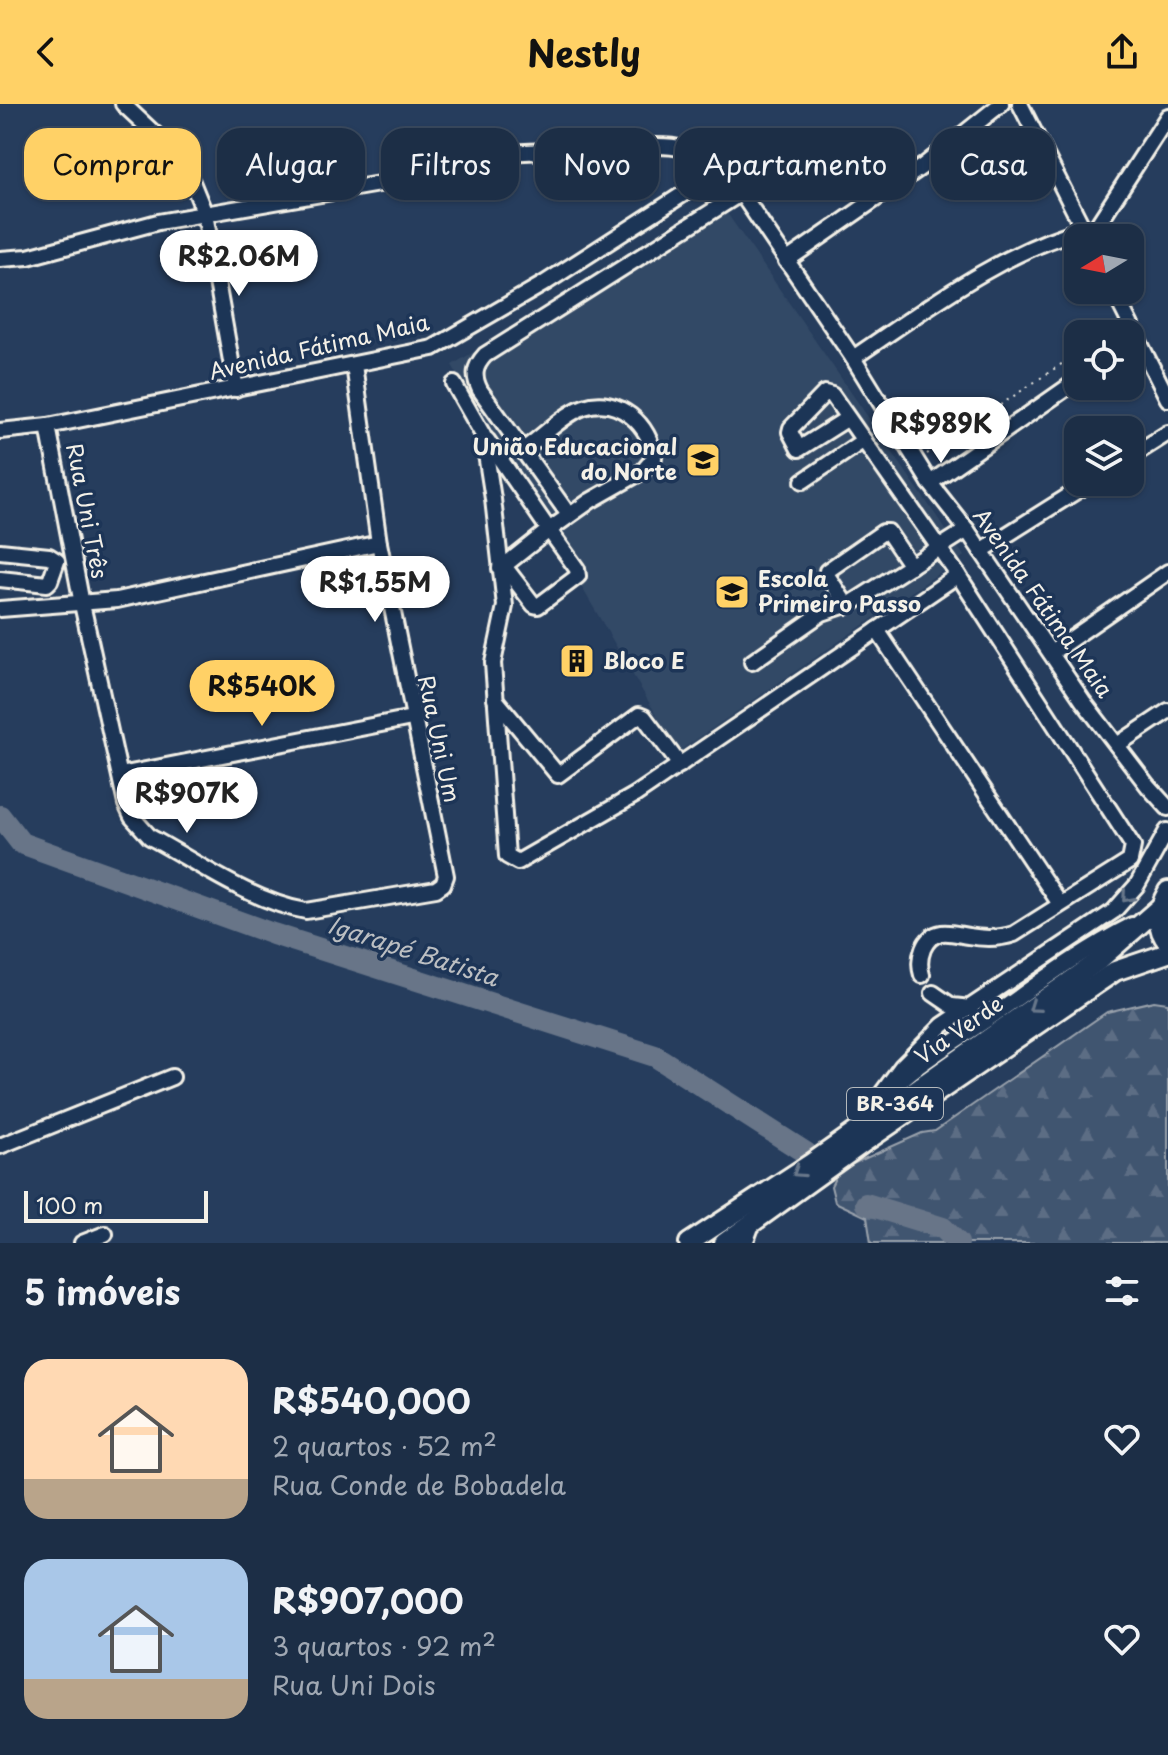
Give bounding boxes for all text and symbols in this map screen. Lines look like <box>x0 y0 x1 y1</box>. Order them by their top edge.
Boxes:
text: Nestly <box>527 25 641 79</box>
icon: back <box>24 30 68 74</box>
icon: share <box>1100 30 1144 74</box>
chip: Comprar <box>24 128 201 200</box>
chip: Alugar <box>217 128 365 200</box>
chip: Filtros <box>381 128 519 200</box>
chip: Novo <box>535 128 659 200</box>
chip: Apartamento <box>675 128 915 200</box>
chip: Casa <box>931 128 1055 200</box>
north arrow <box>1064 224 1144 304</box>
map controls <box>1064 224 1144 496</box>
pin: R$2.06M <box>165 230 313 298</box>
text: R$2.06M <box>178 236 300 275</box>
street label: Avenida Fátima Maia <box>205 304 432 387</box>
button: locate <box>1064 320 1144 400</box>
pin: R$989K <box>876 397 1006 465</box>
text: R$989K <box>890 403 992 442</box>
button: layers <box>1064 416 1144 496</box>
place label: União Educacional do Norte <box>472 429 677 487</box>
street label: Rua Uni Três <box>59 440 118 581</box>
school or university icon: União Educacional do Norte <box>684 441 722 479</box>
street label: Avenida Fátima Maia <box>966 501 1122 704</box>
pin: R$1.55M <box>301 556 449 624</box>
place label: Escola Primeiro Passo <box>758 561 921 619</box>
text: R$1.55M <box>319 562 431 601</box>
school or university icon: Escola Primeiro Passo <box>713 573 751 611</box>
building icon: Bloco E <box>558 642 596 680</box>
place label: Bloco E <box>603 643 685 676</box>
pin: R$540K <box>197 660 327 728</box>
text: R$540K <box>208 666 316 705</box>
street label: Rua Uni Um <box>411 672 470 805</box>
pin: R$907K <box>122 767 252 835</box>
text: R$907K <box>135 773 239 812</box>
one-way arrow <box>1122 888 1137 903</box>
water label: Igarapé Batista <box>324 906 504 995</box>
street label: Via Verde <box>907 986 1009 1071</box>
one-way arrow <box>1028 997 1042 1012</box>
road number: BR-364 <box>847 1088 943 1120</box>
one-way arrow <box>792 1162 806 1177</box>
scale bar <box>24 1187 208 1223</box>
text: 100 m <box>36 1188 103 1221</box>
text: 5 imóveis <box>24 1265 180 1317</box>
icon: filters <box>1100 1269 1144 1313</box>
text: R$540,000 <box>272 1374 471 1426</box>
icon: home <box>88 1391 184 1487</box>
icon: heart <box>1100 1417 1144 1461</box>
text: 2 quartos · 52 m² <box>272 1426 497 1465</box>
text: Rua Conde de Bobadela <box>272 1465 566 1504</box>
text: R$907,000 <box>272 1574 464 1626</box>
icon: home <box>88 1591 184 1687</box>
icon: heart <box>1100 1617 1144 1661</box>
text: 3 quartos · 92 m² <box>272 1626 496 1665</box>
text: Rua Uni Dois <box>272 1665 436 1704</box>

